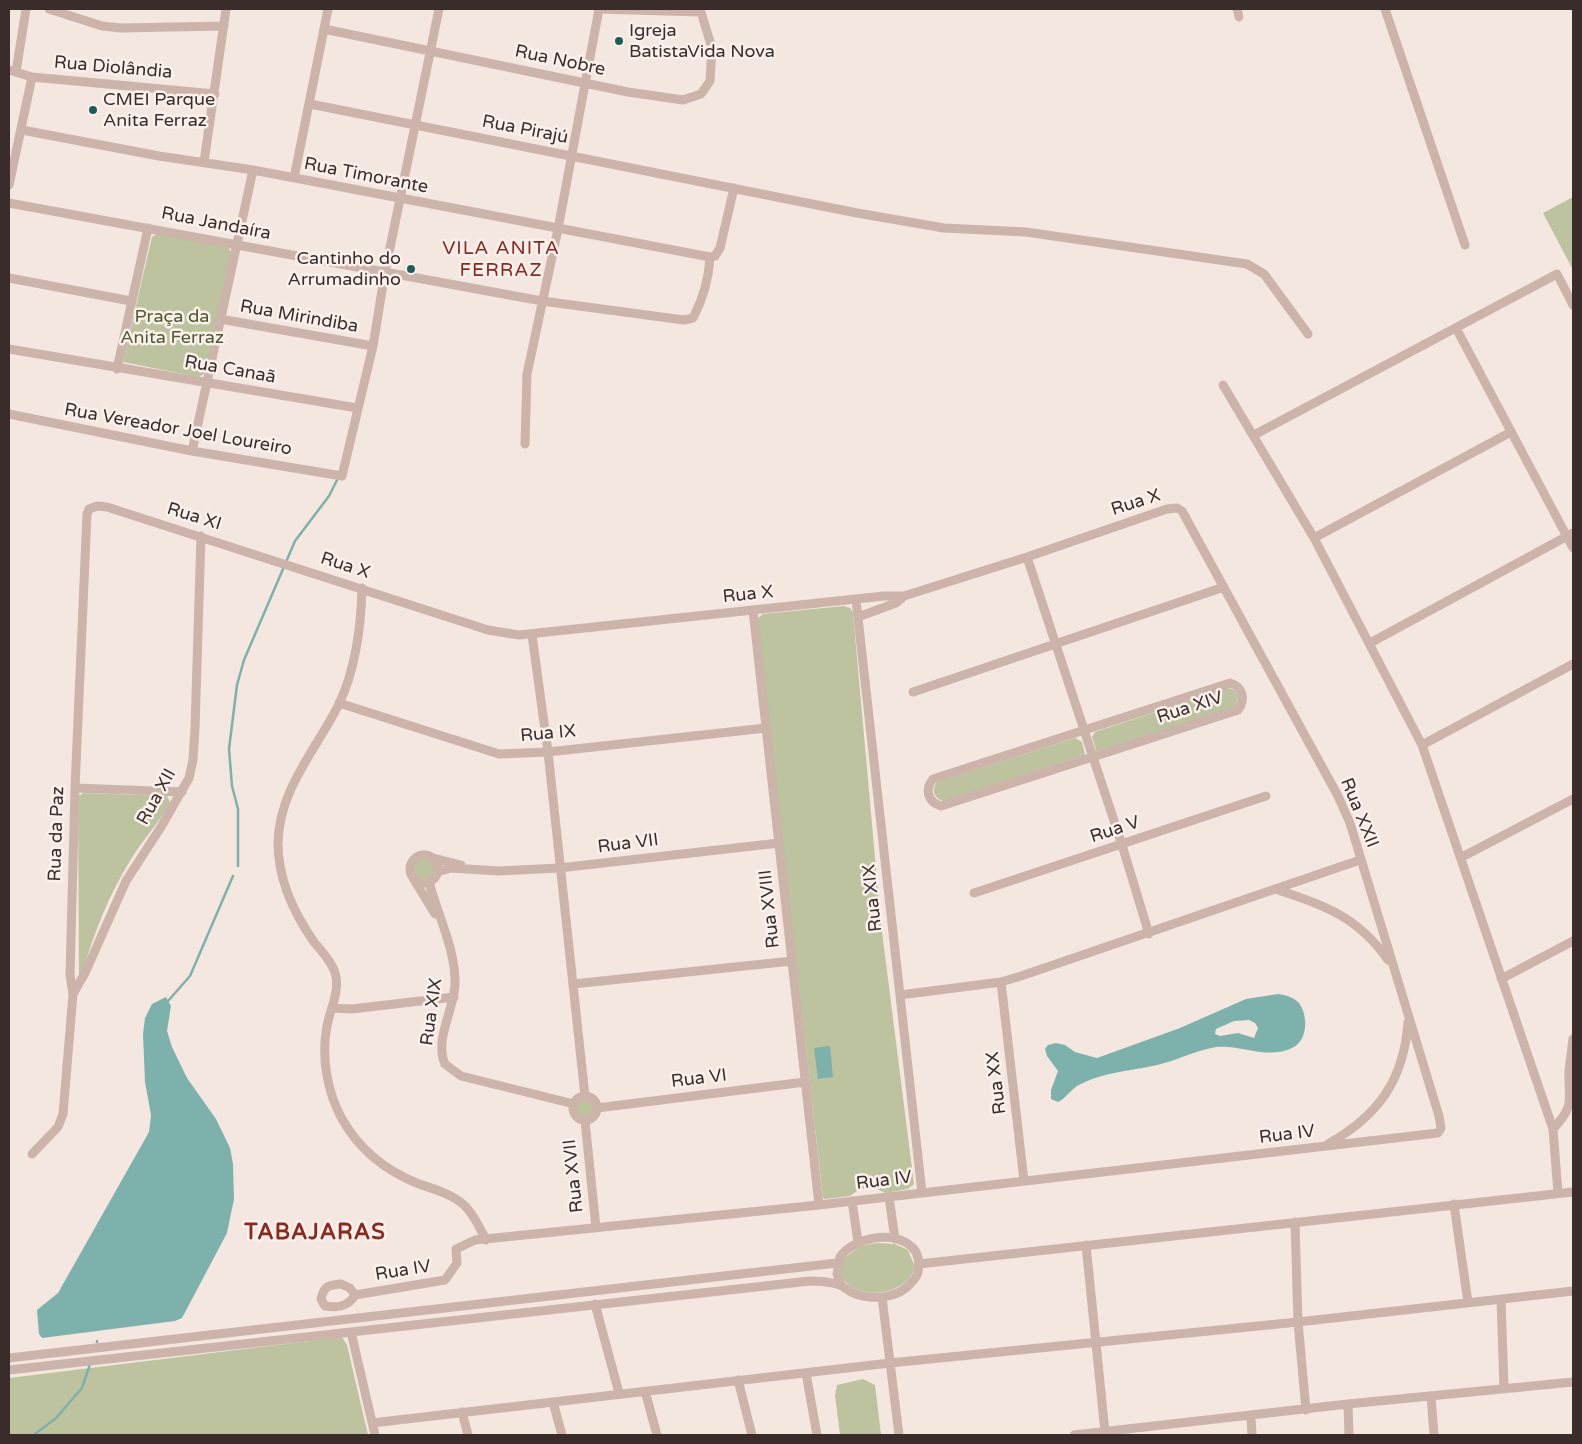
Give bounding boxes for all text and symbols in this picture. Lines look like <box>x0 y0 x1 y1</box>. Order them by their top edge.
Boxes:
place label: Igreja BatistaVida Nova <box>629 20 775 62</box>
marker: Igreja BatistaVida Nova <box>613 35 625 47</box>
street label: Rua Nobre <box>513 41 607 81</box>
street label: Rua Diolândia <box>53 52 173 84</box>
place label: CMEI Parque Anita Ferraz <box>103 89 215 132</box>
marker: CMEI Parque Anita Ferraz <box>87 104 99 116</box>
street label: Rua Pirajú <box>480 111 570 149</box>
street label: Rua Timorante <box>302 153 430 199</box>
street label: Rua Jandaíra <box>159 203 273 245</box>
district label: VILA ANITA FERRAZ <box>441 238 561 282</box>
place label: Cantinho do Arrumadinho <box>288 248 401 290</box>
marker: Cantinho do Arrumadinho <box>405 263 417 275</box>
street label: Rua Mirindiba <box>238 296 360 338</box>
park label: Praça da Anita Ferraz <box>120 306 224 348</box>
street label: Rua Canaã <box>183 351 277 389</box>
street label: Rua Vereador Joel Loureiro <box>62 399 294 461</box>
street label: Rua X <box>1109 485 1163 521</box>
street label: Rua XI <box>164 499 224 535</box>
street label: Rua X <box>318 548 372 584</box>
street label: Rua X <box>722 582 774 608</box>
street label: Rua XIV <box>1154 687 1226 729</box>
street label: Rua IX <box>519 721 577 747</box>
street label: Rua XII <box>133 765 181 829</box>
street label: Rua XXII <box>1335 775 1383 851</box>
street label: Rua da Paz <box>45 786 69 882</box>
street label: Rua V <box>1087 812 1143 848</box>
street label: Rua VII <box>596 830 660 858</box>
street label: Rua XIX <box>859 863 887 933</box>
street label: Rua XVIII <box>755 869 785 949</box>
street label: Rua XIX <box>417 977 447 1047</box>
street label: Rua XX <box>982 1050 1012 1116</box>
street label: Rua VI <box>670 1065 728 1093</box>
street label: Rua IV <box>1258 1121 1316 1149</box>
street label: Rua XVII <box>559 1138 589 1214</box>
street label: Rua IV <box>855 1167 913 1195</box>
district label: TABAJARAS <box>243 1220 387 1246</box>
street label: Rua IV <box>374 1256 432 1286</box>

